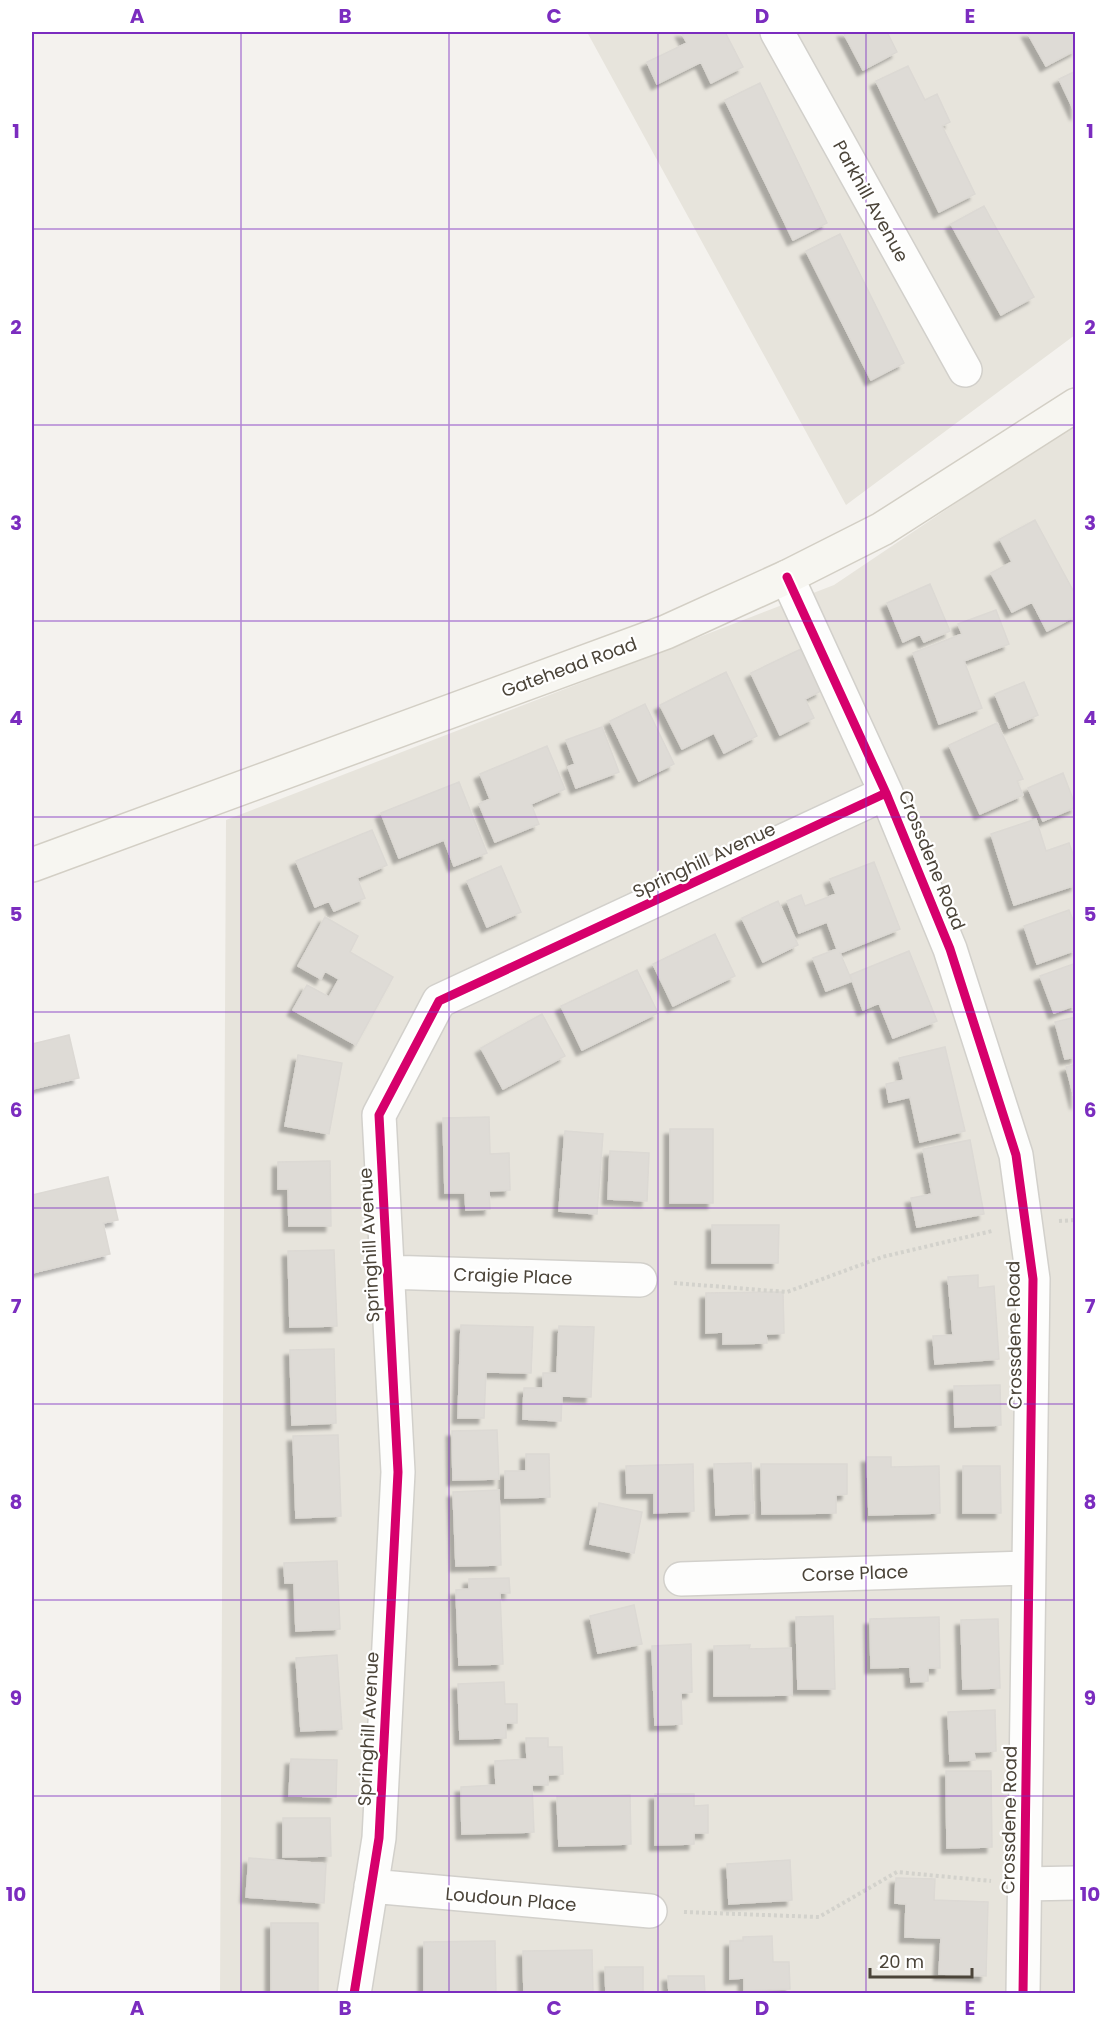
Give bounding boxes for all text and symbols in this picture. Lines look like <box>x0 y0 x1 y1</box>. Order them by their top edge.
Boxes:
text: A <box>130 2 145 30</box>
text: B <box>338 2 352 30</box>
text: C <box>546 2 562 30</box>
text: D <box>755 2 769 30</box>
text: E <box>965 2 975 30</box>
text: 1 <box>12 117 20 145</box>
text: 1 <box>1086 117 1094 145</box>
street label: Parkhill Avenue <box>827 136 915 266</box>
text: 2 <box>10 313 22 341</box>
text: 2 <box>1084 313 1096 341</box>
text: 3 <box>10 509 22 537</box>
text: 3 <box>1084 509 1096 537</box>
street label: Gatehead Road <box>498 631 640 703</box>
text: 4 <box>9 704 23 732</box>
text: 4 <box>1083 704 1097 732</box>
street label: Crossdene Road <box>893 786 971 934</box>
street label: Springhill Avenue <box>629 816 779 904</box>
text: 5 <box>10 900 23 928</box>
text: 5 <box>1084 900 1097 928</box>
text: 6 <box>10 1096 22 1124</box>
text: 6 <box>1084 1096 1096 1124</box>
street label: Springhill Avenue <box>352 1167 386 1323</box>
street label: Craigie Place <box>453 1261 573 1291</box>
street label: Crossdene Road <box>1000 1261 1028 1409</box>
text: 7 <box>11 1292 22 1320</box>
text: 7 <box>1085 1292 1096 1320</box>
text: 8 <box>10 1488 22 1516</box>
text: 8 <box>1084 1488 1096 1516</box>
street label: Corse Place <box>801 1559 909 1587</box>
street label: Springhill Avenue <box>351 1651 385 1807</box>
text: 9 <box>10 1684 22 1712</box>
text: 9 <box>1084 1684 1096 1712</box>
street label: Crossdene Road <box>995 1746 1023 1894</box>
text: 10 <box>6 1880 26 1908</box>
text: 10 <box>1080 1880 1100 1908</box>
street label: Loudoun Place <box>444 1881 578 1917</box>
scale bar <box>870 1941 972 1979</box>
text: 20 m <box>879 1949 924 1974</box>
text: A <box>130 1994 145 2022</box>
text: B <box>338 1994 352 2022</box>
text: C <box>546 1994 562 2022</box>
text: D <box>755 1994 769 2022</box>
text: E <box>965 1994 975 2022</box>

